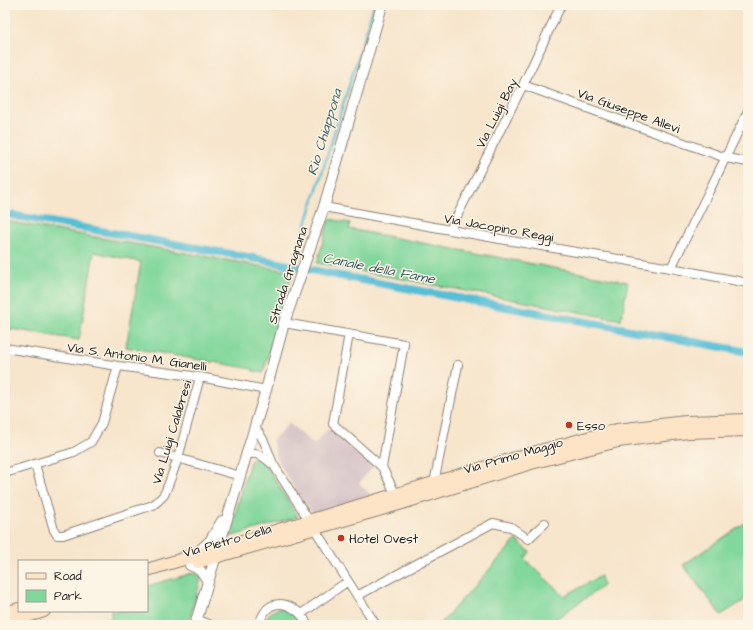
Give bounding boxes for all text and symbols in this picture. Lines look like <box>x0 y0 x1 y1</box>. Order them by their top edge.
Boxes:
street label: Via Luigi Bay <box>472 75 523 152</box>
street label: Via Giuseppe Allevi <box>575 84 682 138</box>
water label: Rio Chiappona <box>302 86 348 178</box>
street label: Via Jacopino Reggi <box>442 209 555 247</box>
street label: Strada Gragnana <box>264 224 313 327</box>
water label: Canale della Fame <box>321 248 438 290</box>
street label: Via S. Antonio M. Gianelli <box>66 338 208 376</box>
street label: Via Luigi Calabresi <box>148 378 197 487</box>
place label: Esso <box>577 417 606 435</box>
marker: Esso <box>564 420 574 430</box>
street label: Via Primo Maggio <box>462 433 566 480</box>
street label: Via Pietro Cella <box>181 520 274 562</box>
place label: Hotel Ovest <box>349 530 419 548</box>
marker: Hotel Ovest <box>336 533 346 543</box>
legend <box>18 560 148 612</box>
text: Road <box>54 568 82 585</box>
text: Park <box>54 588 82 605</box>

